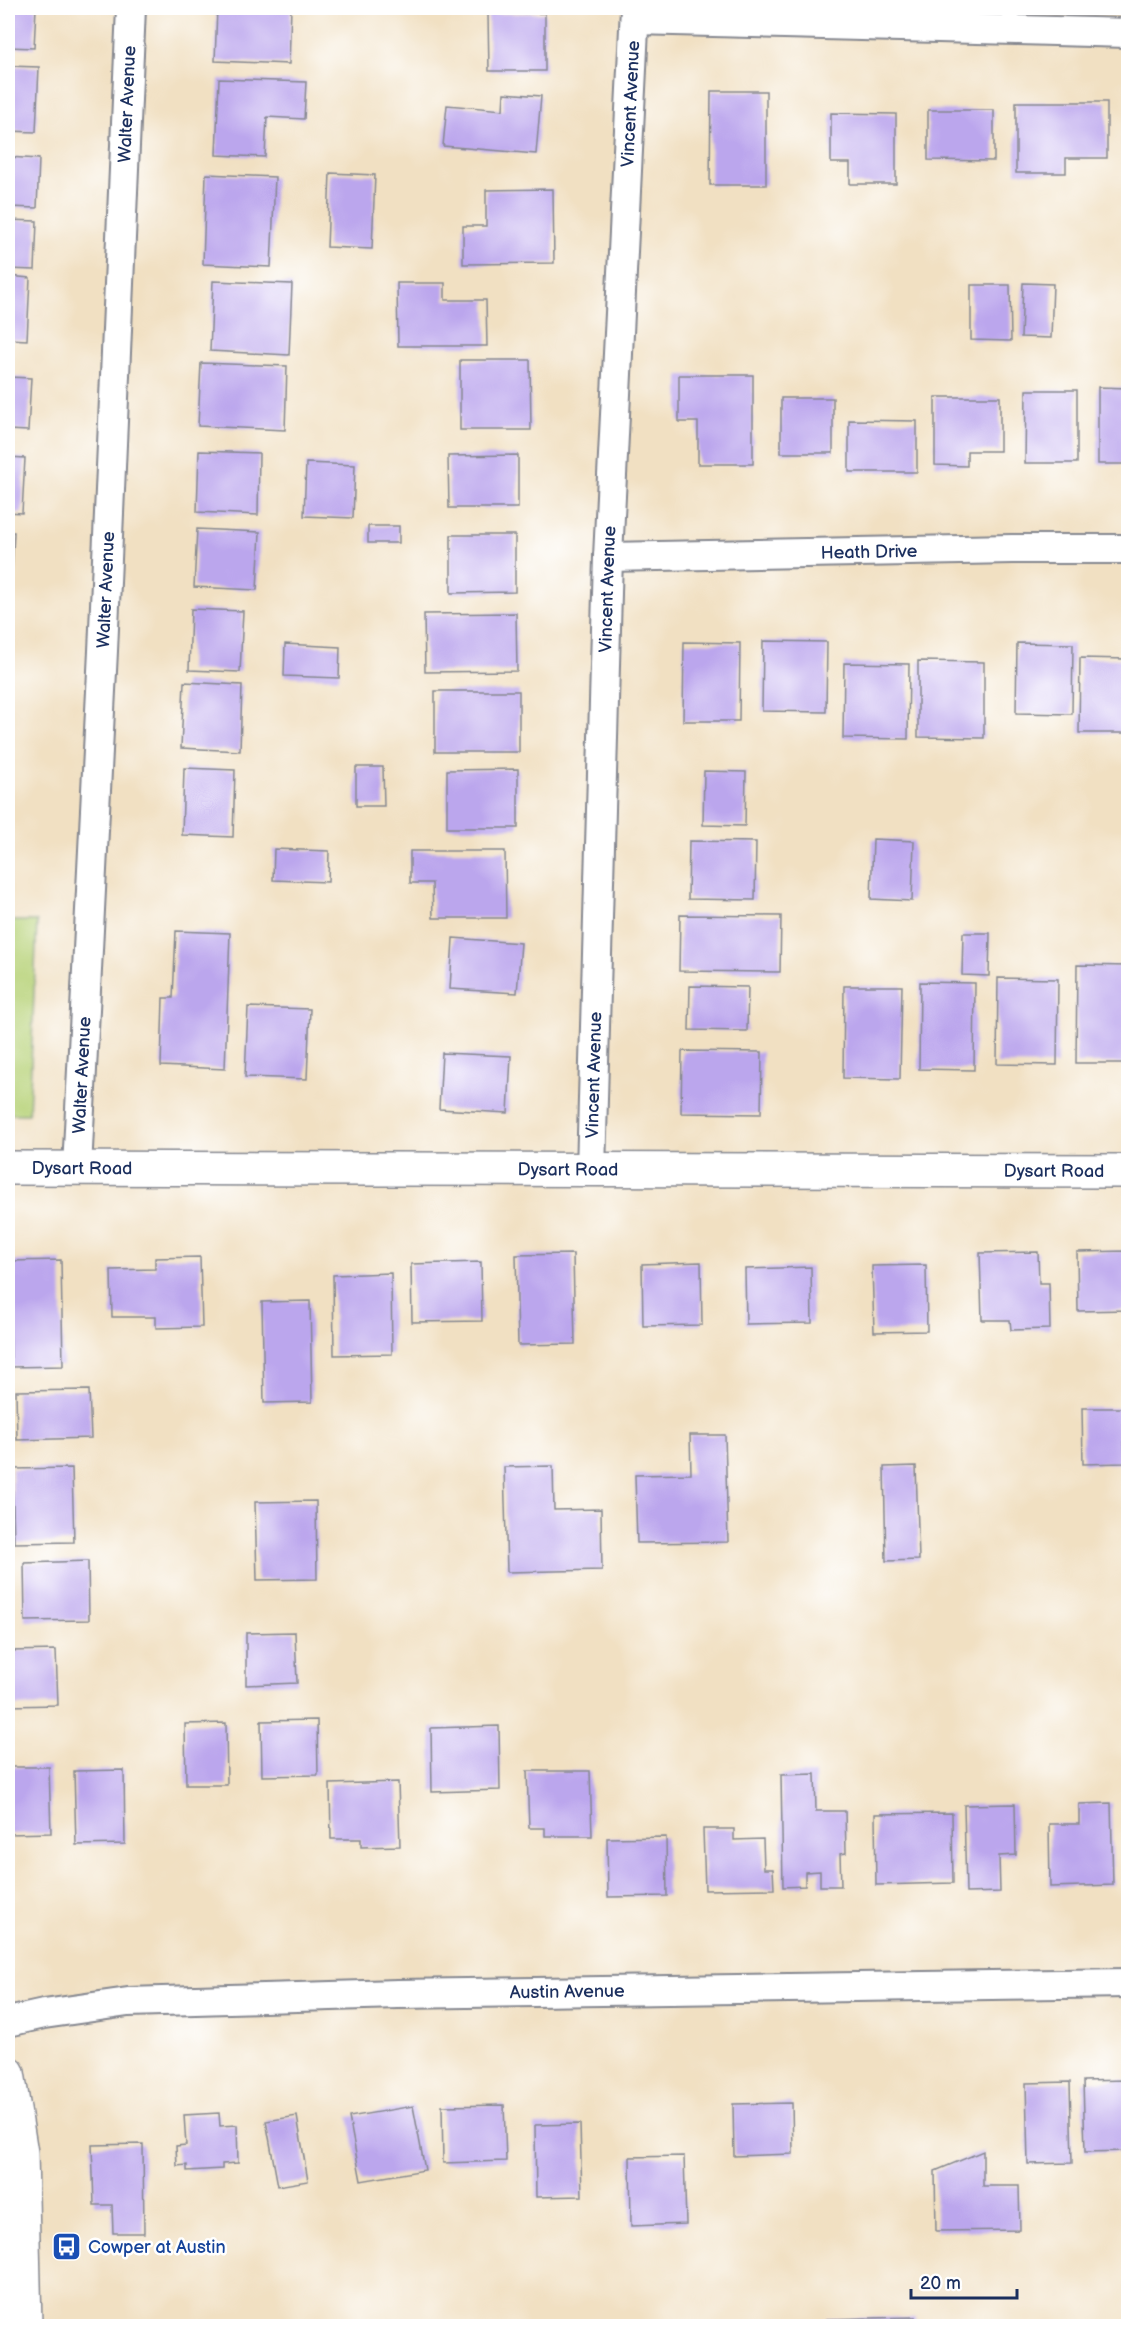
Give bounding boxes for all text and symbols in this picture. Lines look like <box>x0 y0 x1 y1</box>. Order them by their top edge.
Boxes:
street label: Vincent Avenue <box>617 40 644 168</box>
street label: Walter Avenue <box>114 45 140 163</box>
street label: Vincent Avenue <box>595 525 621 653</box>
street label: Walter Avenue <box>93 530 119 649</box>
street label: Heath Drive <box>820 541 918 564</box>
street label: Vincent Avenue <box>582 1011 606 1139</box>
street label: Walter Avenue <box>69 1016 96 1134</box>
street label: Dysart Road <box>32 1158 132 1179</box>
street label: Dysart Road <box>518 1159 618 1181</box>
street label: Dysart Road <box>1004 1161 1104 1182</box>
street label: Austin Avenue <box>509 1981 625 2003</box>
bus stop icon: Cowper at Austin <box>51 2231 83 2263</box>
place label: Cowper at Austin <box>88 2237 226 2258</box>
scale bar <box>911 2262 1018 2300</box>
text: 20 m <box>920 2273 961 2294</box>

